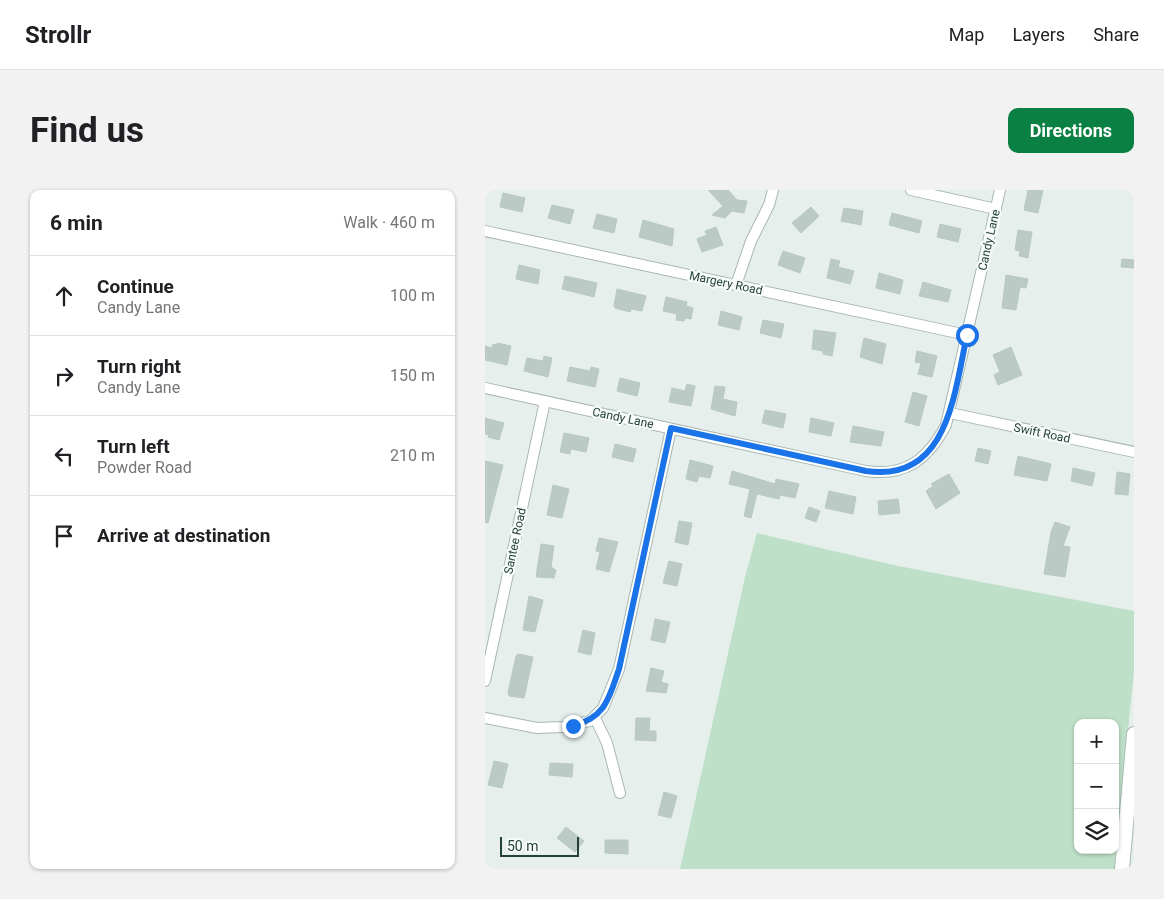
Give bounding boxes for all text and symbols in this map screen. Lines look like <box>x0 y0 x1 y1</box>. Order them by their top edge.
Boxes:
text: Strollr <box>25 21 91 49</box>
text: Map <box>949 24 984 45</box>
text: Layers <box>1012 24 1065 45</box>
text: Share <box>1093 24 1139 45</box>
button: Directions <box>1008 108 1134 153</box>
text: Find us <box>30 110 144 151</box>
street label: Candy Lane <box>975 208 1003 272</box>
text: 6 min <box>50 211 103 235</box>
text: Walk · 460 m <box>343 213 435 232</box>
street label: Margery Road <box>688 268 764 298</box>
text: Continue <box>97 275 174 298</box>
icon: ahead <box>50 282 78 310</box>
text: 100 m <box>390 286 435 305</box>
text: Candy Lane <box>97 298 180 317</box>
route start <box>956 324 979 347</box>
text: Turn right <box>97 355 181 378</box>
icon: right <box>50 362 78 390</box>
text: 150 m <box>390 366 435 385</box>
text: Candy Lane <box>97 378 180 397</box>
street label: Candy Lane <box>591 405 655 431</box>
street label: Swift Road <box>1012 420 1072 446</box>
text: Turn left <box>97 435 170 458</box>
icon: left <box>50 442 78 470</box>
text: 210 m <box>390 446 435 465</box>
text: Powder Road <box>97 458 192 477</box>
street label: Santee Road <box>501 507 529 575</box>
icon: arrive <box>50 522 78 550</box>
text: Arrive at destination <box>97 524 270 547</box>
route end <box>562 715 585 738</box>
map controls <box>1074 719 1119 854</box>
button: + <box>1074 719 1119 764</box>
button: − <box>1074 764 1119 809</box>
button: layers <box>1074 809 1119 854</box>
scale bar <box>500 834 579 857</box>
text: 50 m <box>507 838 539 854</box>

